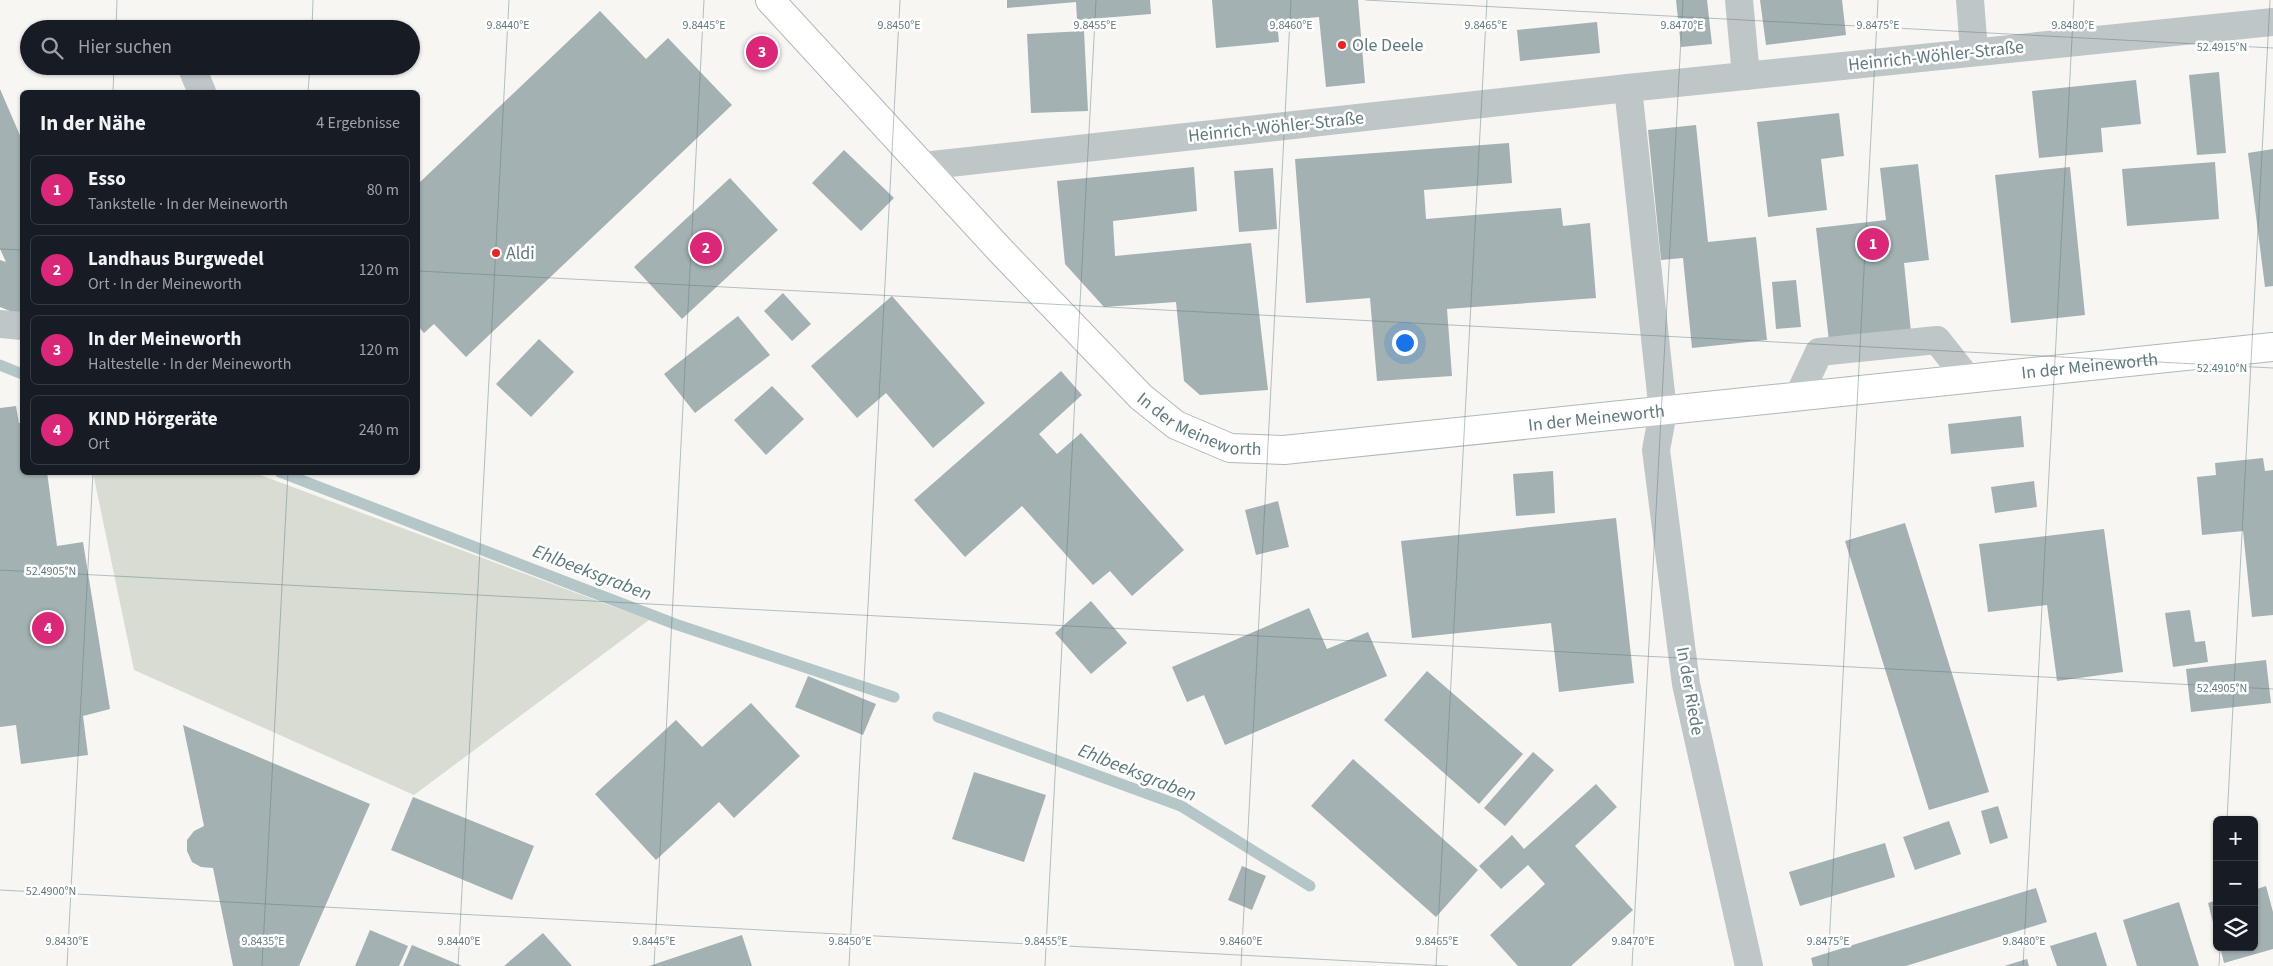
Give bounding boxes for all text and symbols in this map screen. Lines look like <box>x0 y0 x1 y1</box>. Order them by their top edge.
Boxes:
text: 9.8440°E <box>486 17 530 34</box>
text: 9.8445°E <box>682 17 726 34</box>
text: 9.8450°E <box>877 17 921 34</box>
text: 9.8455°E <box>1073 17 1117 34</box>
text: 9.8460°E <box>1269 17 1313 34</box>
text: 9.8465°E <box>1464 17 1508 34</box>
text: 9.8470°E <box>1660 17 1704 34</box>
text: 9.8475°E <box>1856 17 1900 34</box>
text: 9.8480°E <box>2051 17 2095 34</box>
search box <box>20 20 420 75</box>
pin: 3 <box>746 33 778 71</box>
place label: Ole Deele <box>1352 33 1424 58</box>
icon: search <box>38 34 66 62</box>
text: Hier suchen <box>78 34 172 61</box>
street label: Heinrich-Wöhler-Straße <box>1847 34 2025 78</box>
marker: Ole Deele <box>1336 39 1348 51</box>
text: 52.4915°N <box>2197 39 2247 56</box>
street label: Heinrich-Wöhler-Straße <box>1187 105 1365 149</box>
text: In der Nähe <box>40 108 146 138</box>
text: 4 Ergebnisse <box>316 112 400 134</box>
text: Esso <box>88 166 126 193</box>
text: 1 <box>53 179 61 201</box>
text: 80 m <box>367 179 399 201</box>
text: Tankstelle · In der Meineworth <box>88 193 288 215</box>
pin: 1 <box>1857 225 1889 263</box>
pin: 2 <box>690 229 722 267</box>
place label: Aldi <box>506 241 535 266</box>
text: Landhaus Burgwedel <box>88 246 264 273</box>
marker: Aldi <box>490 247 502 259</box>
text: 2 <box>53 259 61 281</box>
text: 120 m <box>359 259 399 281</box>
text: Ort · In der Meineworth <box>88 273 242 295</box>
text: In der Meineworth <box>88 326 241 353</box>
your location <box>1392 330 1418 356</box>
text: 3 <box>53 339 61 361</box>
text: 120 m <box>359 339 399 361</box>
street label: In der Meineworth <box>2020 346 2159 385</box>
text: Haltestelle · In der Meineworth <box>88 353 291 375</box>
text: 52.4910°N <box>2197 360 2247 377</box>
street label: In der Meineworth <box>1132 386 1262 462</box>
street label: In der Meineworth <box>1527 398 1666 437</box>
text: KIND Hörgeräte <box>88 406 218 433</box>
text: 4 <box>53 419 61 441</box>
text: 240 m <box>359 419 399 441</box>
text: Ort <box>88 433 110 455</box>
water label: Ehlbeeksgraben <box>529 538 655 608</box>
text: 52.4905°N <box>26 563 76 580</box>
pin: 4 <box>32 609 64 647</box>
street label: In der Riede <box>1670 645 1710 737</box>
text: 52.4905°N <box>2197 680 2247 697</box>
water label: Ehlbeeksgraben <box>1074 737 1200 809</box>
map controls <box>2213 816 2258 951</box>
button: + <box>2213 816 2258 861</box>
button: − <box>2213 861 2258 906</box>
text: 52.4900°N <box>26 883 76 900</box>
button: layers <box>2213 906 2258 951</box>
text: 9.8430°E <box>45 933 89 950</box>
text: 9.8435°E <box>241 933 285 950</box>
text: 9.8440°E <box>437 933 481 950</box>
text: 9.8445°E <box>632 933 676 950</box>
text: 9.8450°E <box>828 933 872 950</box>
text: 9.8455°E <box>1024 933 1068 950</box>
text: 9.8460°E <box>1219 933 1263 950</box>
text: 9.8465°E <box>1415 933 1459 950</box>
text: 9.8470°E <box>1611 933 1655 950</box>
text: 9.8475°E <box>1806 933 1850 950</box>
text: 9.8480°E <box>2002 933 2046 950</box>

